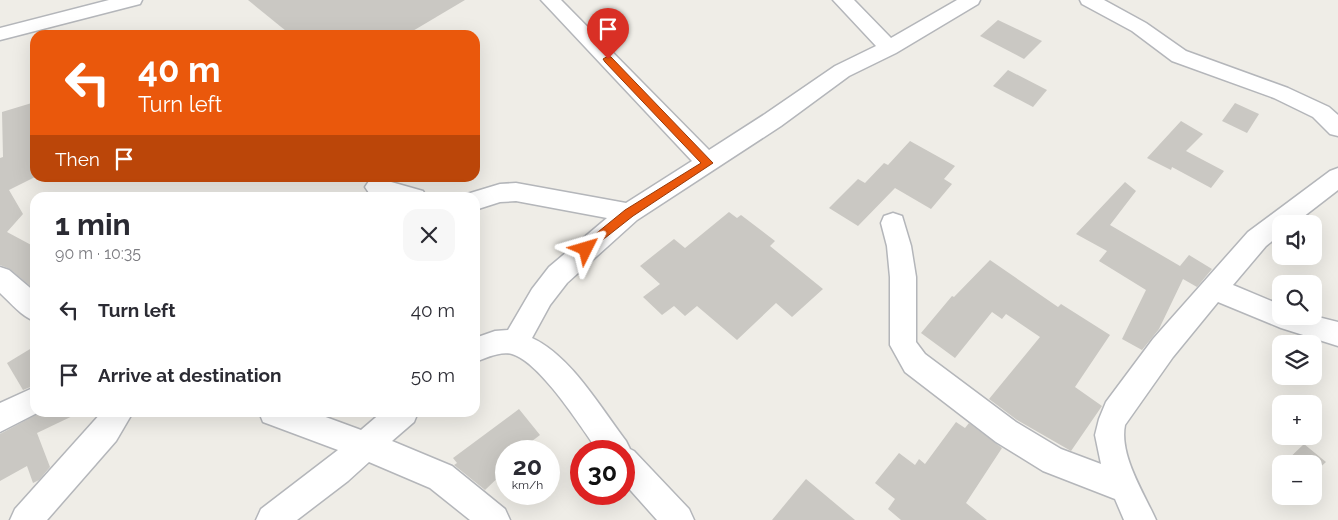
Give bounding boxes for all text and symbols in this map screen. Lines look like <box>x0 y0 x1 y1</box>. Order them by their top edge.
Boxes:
pin <box>587 8 629 59</box>
icon: arrive <box>594 15 622 43</box>
text: 40 m <box>138 49 220 90</box>
icon: left <box>55 50 120 115</box>
text: Turn left <box>138 91 222 117</box>
icon: arrive <box>110 145 138 173</box>
text: Then <box>55 148 100 170</box>
text: 1 min <box>55 207 131 242</box>
button: close <box>403 209 455 261</box>
map controls <box>1272 215 1322 505</box>
button: sound <box>1272 215 1322 265</box>
position arrow <box>559 222 611 274</box>
text: 90 m · 10:35 <box>55 244 141 263</box>
button: search <box>1272 275 1322 325</box>
icon: left <box>55 296 83 324</box>
text: Turn left <box>98 299 175 321</box>
text: 40 m <box>411 299 455 321</box>
button: layers <box>1272 335 1322 385</box>
icon: arrive <box>55 361 83 389</box>
text: Arrive at destination <box>98 364 282 386</box>
text: 50 m <box>411 364 455 386</box>
button: + <box>1272 395 1322 445</box>
speed limit sign: 30 <box>570 440 635 505</box>
text: 20 <box>513 451 542 481</box>
button: − <box>1272 455 1322 505</box>
text: km/h <box>512 478 543 492</box>

